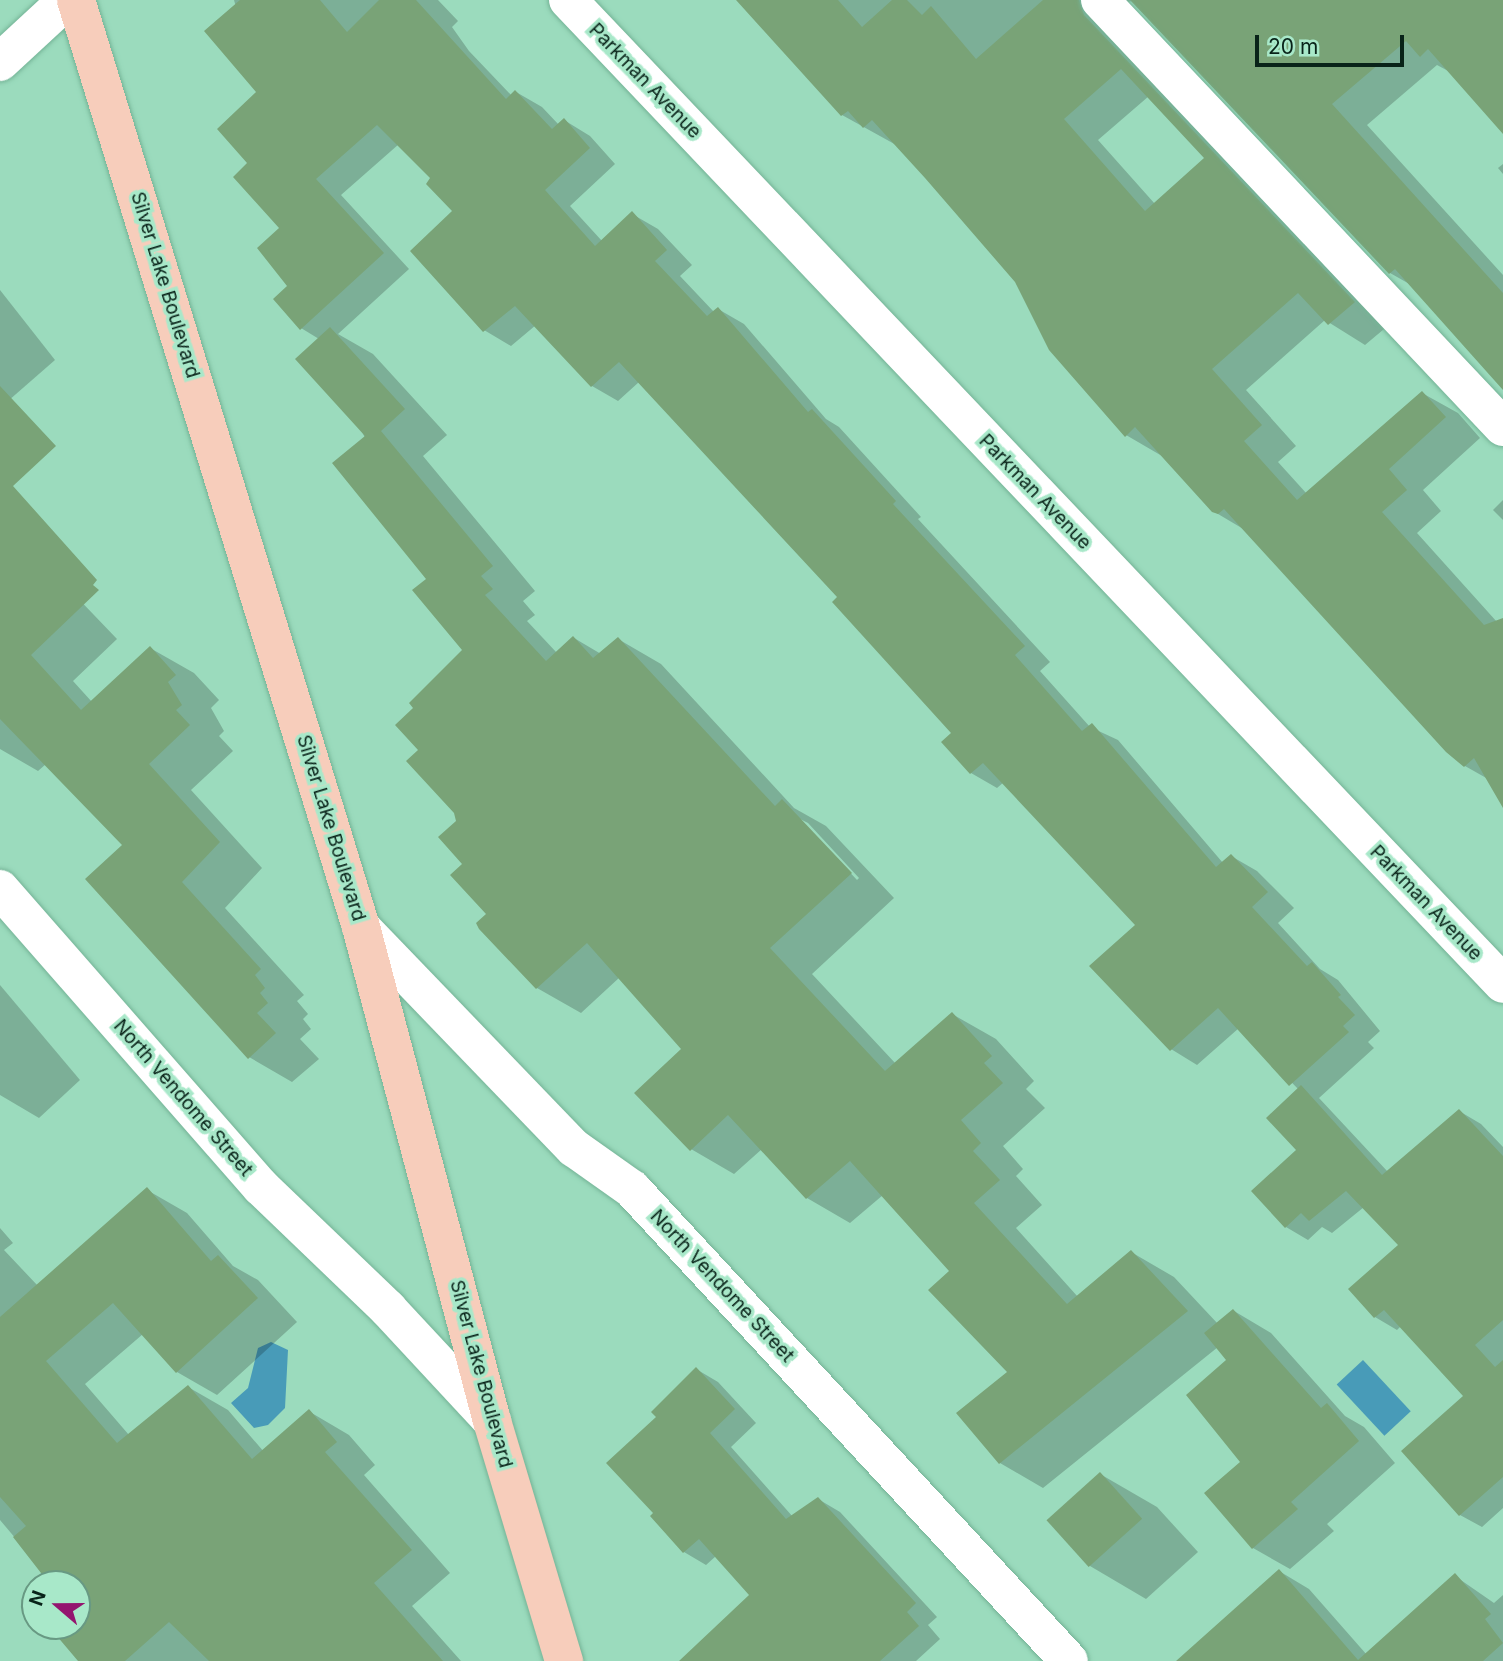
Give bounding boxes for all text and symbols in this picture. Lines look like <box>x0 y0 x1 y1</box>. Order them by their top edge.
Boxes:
street label: Parkman Avenue <box>584 19 706 143</box>
scale bar <box>1258 21 1407 65</box>
text: 20 m <box>1268 34 1318 59</box>
street label: Silver Lake Boulevard <box>126 189 204 381</box>
street label: Parkman Avenue <box>974 430 1096 554</box>
street label: Silver Lake Boulevard <box>292 732 370 924</box>
street label: Parkman Avenue <box>1365 841 1487 965</box>
street label: North Vendome Street <box>109 1015 257 1181</box>
street label: North Vendome Street <box>645 1205 799 1367</box>
street label: Silver Lake Boulevard <box>445 1278 517 1470</box>
north arrow <box>21 1570 91 1640</box>
text: N <box>24 1588 51 1609</box>

